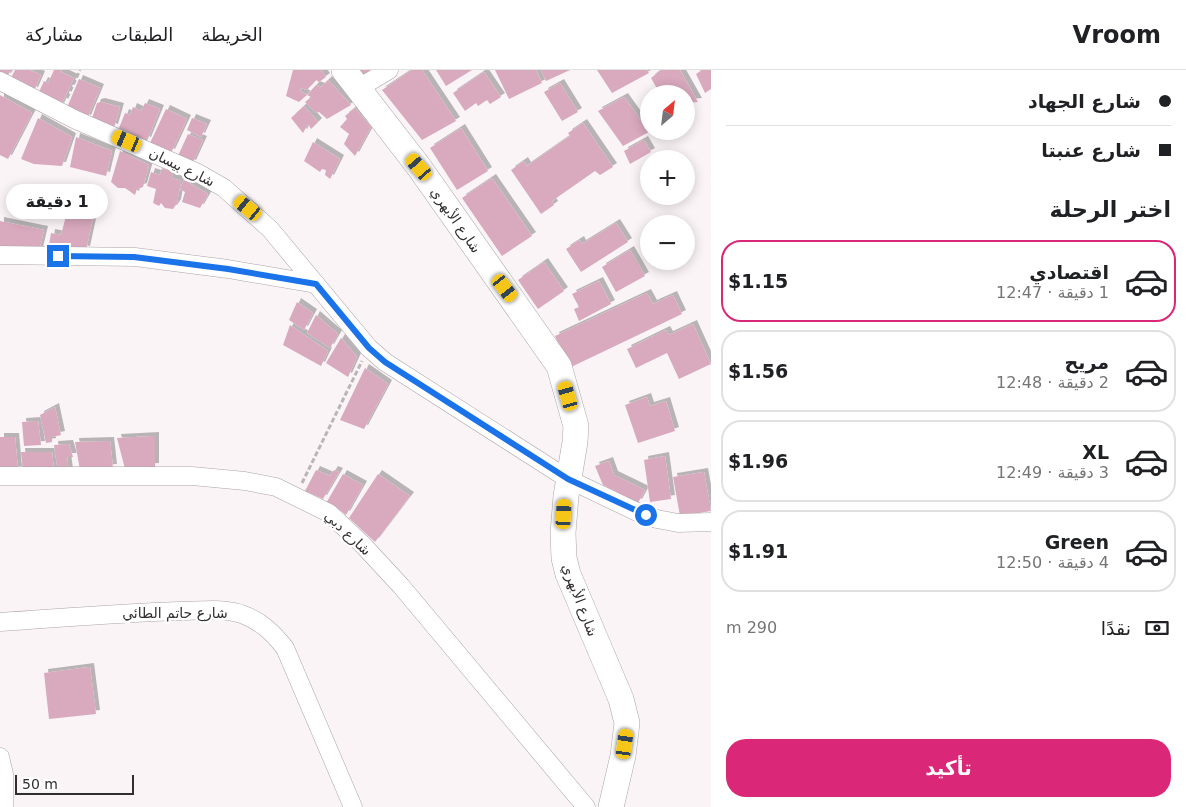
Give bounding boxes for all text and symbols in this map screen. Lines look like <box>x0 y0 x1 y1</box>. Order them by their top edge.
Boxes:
text: Vroom <box>1073 21 1161 49</box>
text: مشاركة <box>25 24 83 45</box>
text: الطبقات <box>111 24 173 45</box>
text: الخريطة <box>201 24 263 45</box>
north arrow <box>640 85 695 140</box>
map controls <box>640 85 695 270</box>
text: شارع الجهاد <box>1028 90 1141 112</box>
car <box>110 128 143 154</box>
text: شارع عنبتا <box>1041 139 1141 161</box>
street label: شارع بيسان <box>146 144 217 191</box>
button: + <box>640 150 695 205</box>
car <box>403 151 434 183</box>
callout: 1 دقيقة <box>7 184 109 218</box>
street label: شارع الأبهري <box>427 184 485 256</box>
text: 1 دقيقة <box>25 192 89 211</box>
car <box>231 193 264 223</box>
text: اختر الرحلة <box>1050 197 1171 222</box>
button: − <box>640 215 695 270</box>
route end <box>47 245 69 267</box>
icon: car <box>1124 259 1169 304</box>
text: اقتصادي <box>1029 261 1109 283</box>
text: $1.15 <box>728 270 788 292</box>
car <box>489 272 520 304</box>
text: 1 دقيقة · 12:47 <box>996 283 1109 302</box>
icon: car <box>1124 349 1169 394</box>
text: مريح <box>1065 351 1109 373</box>
text: $1.56 <box>728 360 788 382</box>
text: 2 دقيقة · 12:48 <box>996 373 1109 392</box>
car <box>556 380 579 412</box>
icon: car <box>1124 439 1169 484</box>
text: XL <box>1082 441 1109 463</box>
text: $1.96 <box>728 450 788 472</box>
text: 3 دقيقة · 12:49 <box>996 463 1109 482</box>
car <box>555 499 572 529</box>
route start <box>635 504 657 526</box>
street label: شارع دبي <box>321 508 374 559</box>
icon: car <box>1124 529 1169 574</box>
text: Green <box>1045 531 1109 553</box>
text: $1.91 <box>728 540 788 562</box>
text: 4 دقيقة · 12:50 <box>996 553 1109 572</box>
street label: شارع الأبهري <box>558 561 602 639</box>
street label: شارع حاتم الطائي <box>122 605 228 622</box>
icon: cash <box>1143 614 1171 642</box>
text: نقدًا <box>1101 617 1131 639</box>
text: 290 m <box>726 618 777 637</box>
car <box>615 728 634 760</box>
button: تأكيد <box>726 739 1171 797</box>
scale bar <box>15 772 134 795</box>
text: 50 m <box>22 776 58 792</box>

